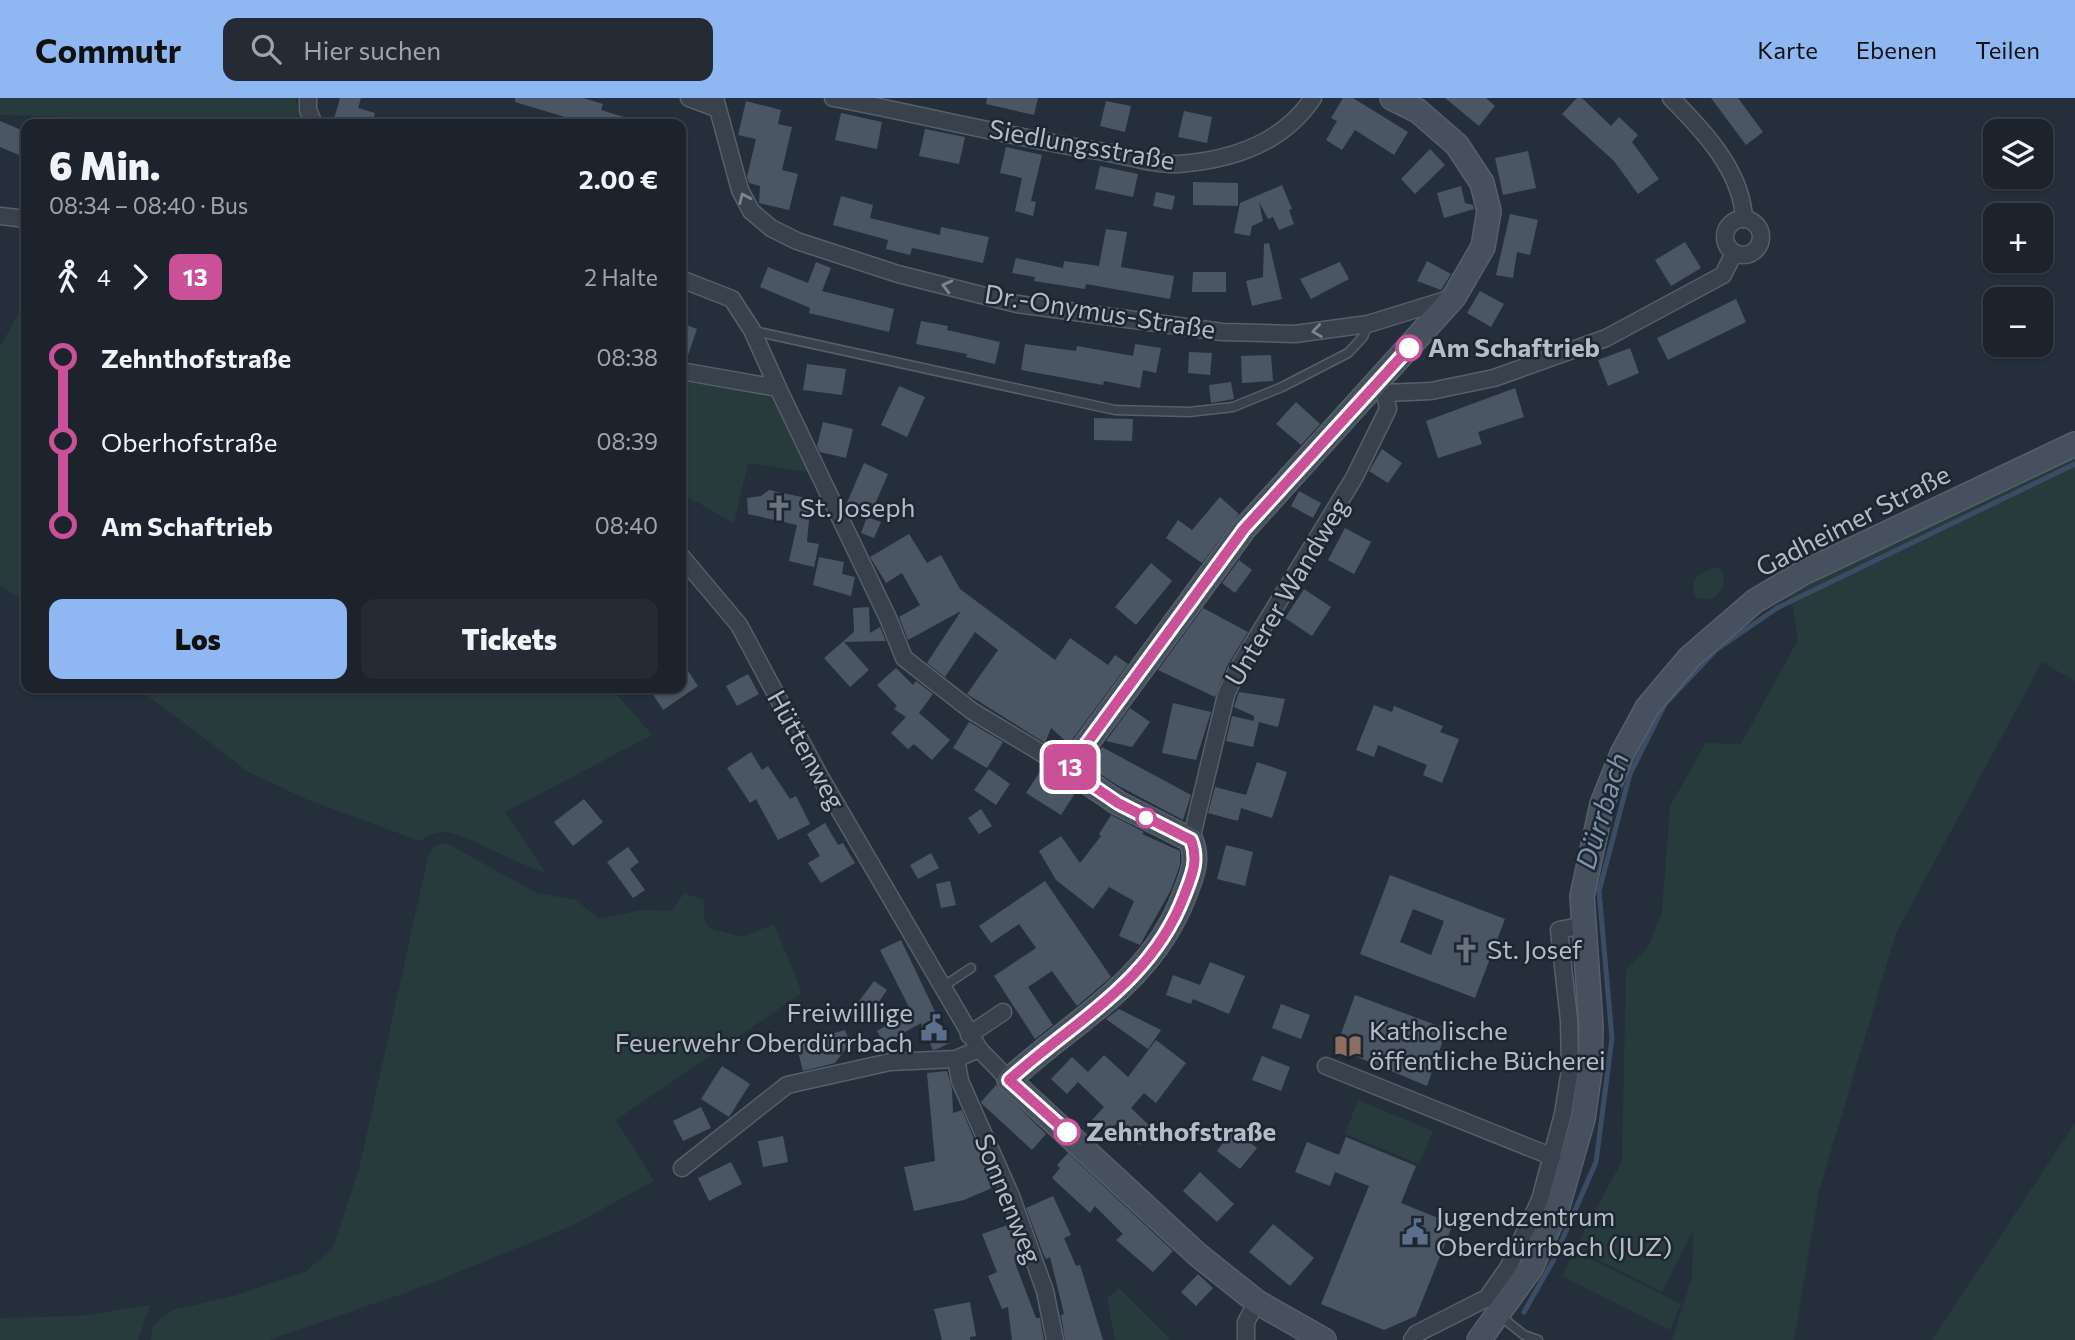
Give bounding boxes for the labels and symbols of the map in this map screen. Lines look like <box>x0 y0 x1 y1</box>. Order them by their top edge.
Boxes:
street label: Siedlungsstraße <box>987 112 1178 175</box>
one-way arrow <box>738 192 752 205</box>
street label: Dr.-Onymus-Straße <box>982 277 1218 344</box>
one-way arrow <box>941 280 953 294</box>
one-way arrow <box>1311 323 1323 338</box>
place label: Am Schaftrieb <box>1428 331 1600 362</box>
marker: Am Schaftrieb <box>1396 335 1422 361</box>
street label: Gadheimer Straße <box>1750 457 1955 582</box>
place label: St. Joseph <box>800 491 915 522</box>
street label: Unterer Wandweg <box>1217 492 1354 691</box>
church icon: St. Joseph <box>764 493 794 523</box>
street label: Hüttenweg <box>762 684 853 814</box>
line badge: 13 <box>1038 744 1102 790</box>
water label: Dürrbach <box>1567 748 1635 873</box>
unlabelled marker <box>1136 808 1156 828</box>
place label: St. Josef <box>1487 933 1583 964</box>
church icon: St. Josef <box>1451 935 1481 965</box>
place label: Freiwilllige Feuerwehr Oberdürrbach <box>615 996 913 1057</box>
public building icon: Freiwilllige Feuerwehr Oberdürrbach <box>919 1013 949 1043</box>
place label: Katholische öffentliche Bücherei <box>1369 1014 1606 1075</box>
library icon: Katholische öffentliche Bücherei <box>1333 1031 1363 1061</box>
place label: Zehnthofstraße <box>1086 1115 1276 1146</box>
marker: Zehnthofstraße <box>1054 1119 1080 1145</box>
street label: Sonnenweg <box>969 1129 1049 1268</box>
place label: Jugendzentrum Oberdürrbach (JUZ) <box>1436 1200 1672 1261</box>
public building icon: Jugendzentrum Oberdürrbach (JUZ) <box>1400 1217 1430 1247</box>

